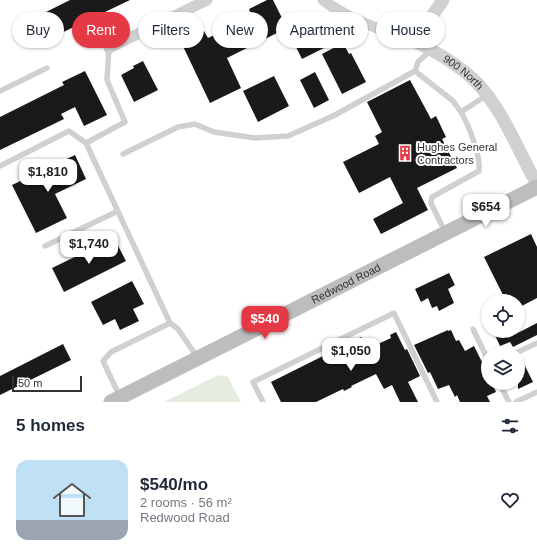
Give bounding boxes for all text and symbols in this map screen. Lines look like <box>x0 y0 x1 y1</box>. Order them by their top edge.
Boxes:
chip: Buy <box>12 12 64 48</box>
chip: Rent <box>72 12 130 48</box>
chip: Filters <box>138 12 204 48</box>
chip: New <box>212 12 268 48</box>
chip: Apartment <box>276 12 368 48</box>
chip: House <box>376 12 445 48</box>
street label: 900 North <box>441 52 486 92</box>
place label: Hughes General Contractors <box>417 141 497 166</box>
building icon: Hughes General Contractors <box>396 144 414 162</box>
pin: $1,810 <box>15 159 81 193</box>
text: $1,810 <box>28 164 68 179</box>
pin: $654 <box>462 194 510 228</box>
text: $654 <box>472 199 500 214</box>
pin: $1,740 <box>56 231 122 265</box>
text: $1,740 <box>69 236 109 251</box>
street label: Redwood Road <box>309 261 382 306</box>
map controls <box>481 294 525 390</box>
button: locate <box>481 294 525 338</box>
pin: $540 <box>241 306 289 340</box>
text: $540 <box>251 311 279 326</box>
pin: $1,050 <box>318 338 384 372</box>
text: $1,050 <box>331 343 371 358</box>
button: layers <box>481 346 525 390</box>
scale bar <box>12 374 82 393</box>
text: 50 m <box>18 377 42 389</box>
icon: filters <box>499 415 521 437</box>
text: 5 homes <box>16 416 85 435</box>
text: $540/mo <box>140 475 208 494</box>
icon: home <box>48 476 96 524</box>
icon: heart <box>499 489 521 511</box>
text: 2 rooms · 56 m² <box>140 495 232 510</box>
text: Redwood Road <box>140 510 230 525</box>

